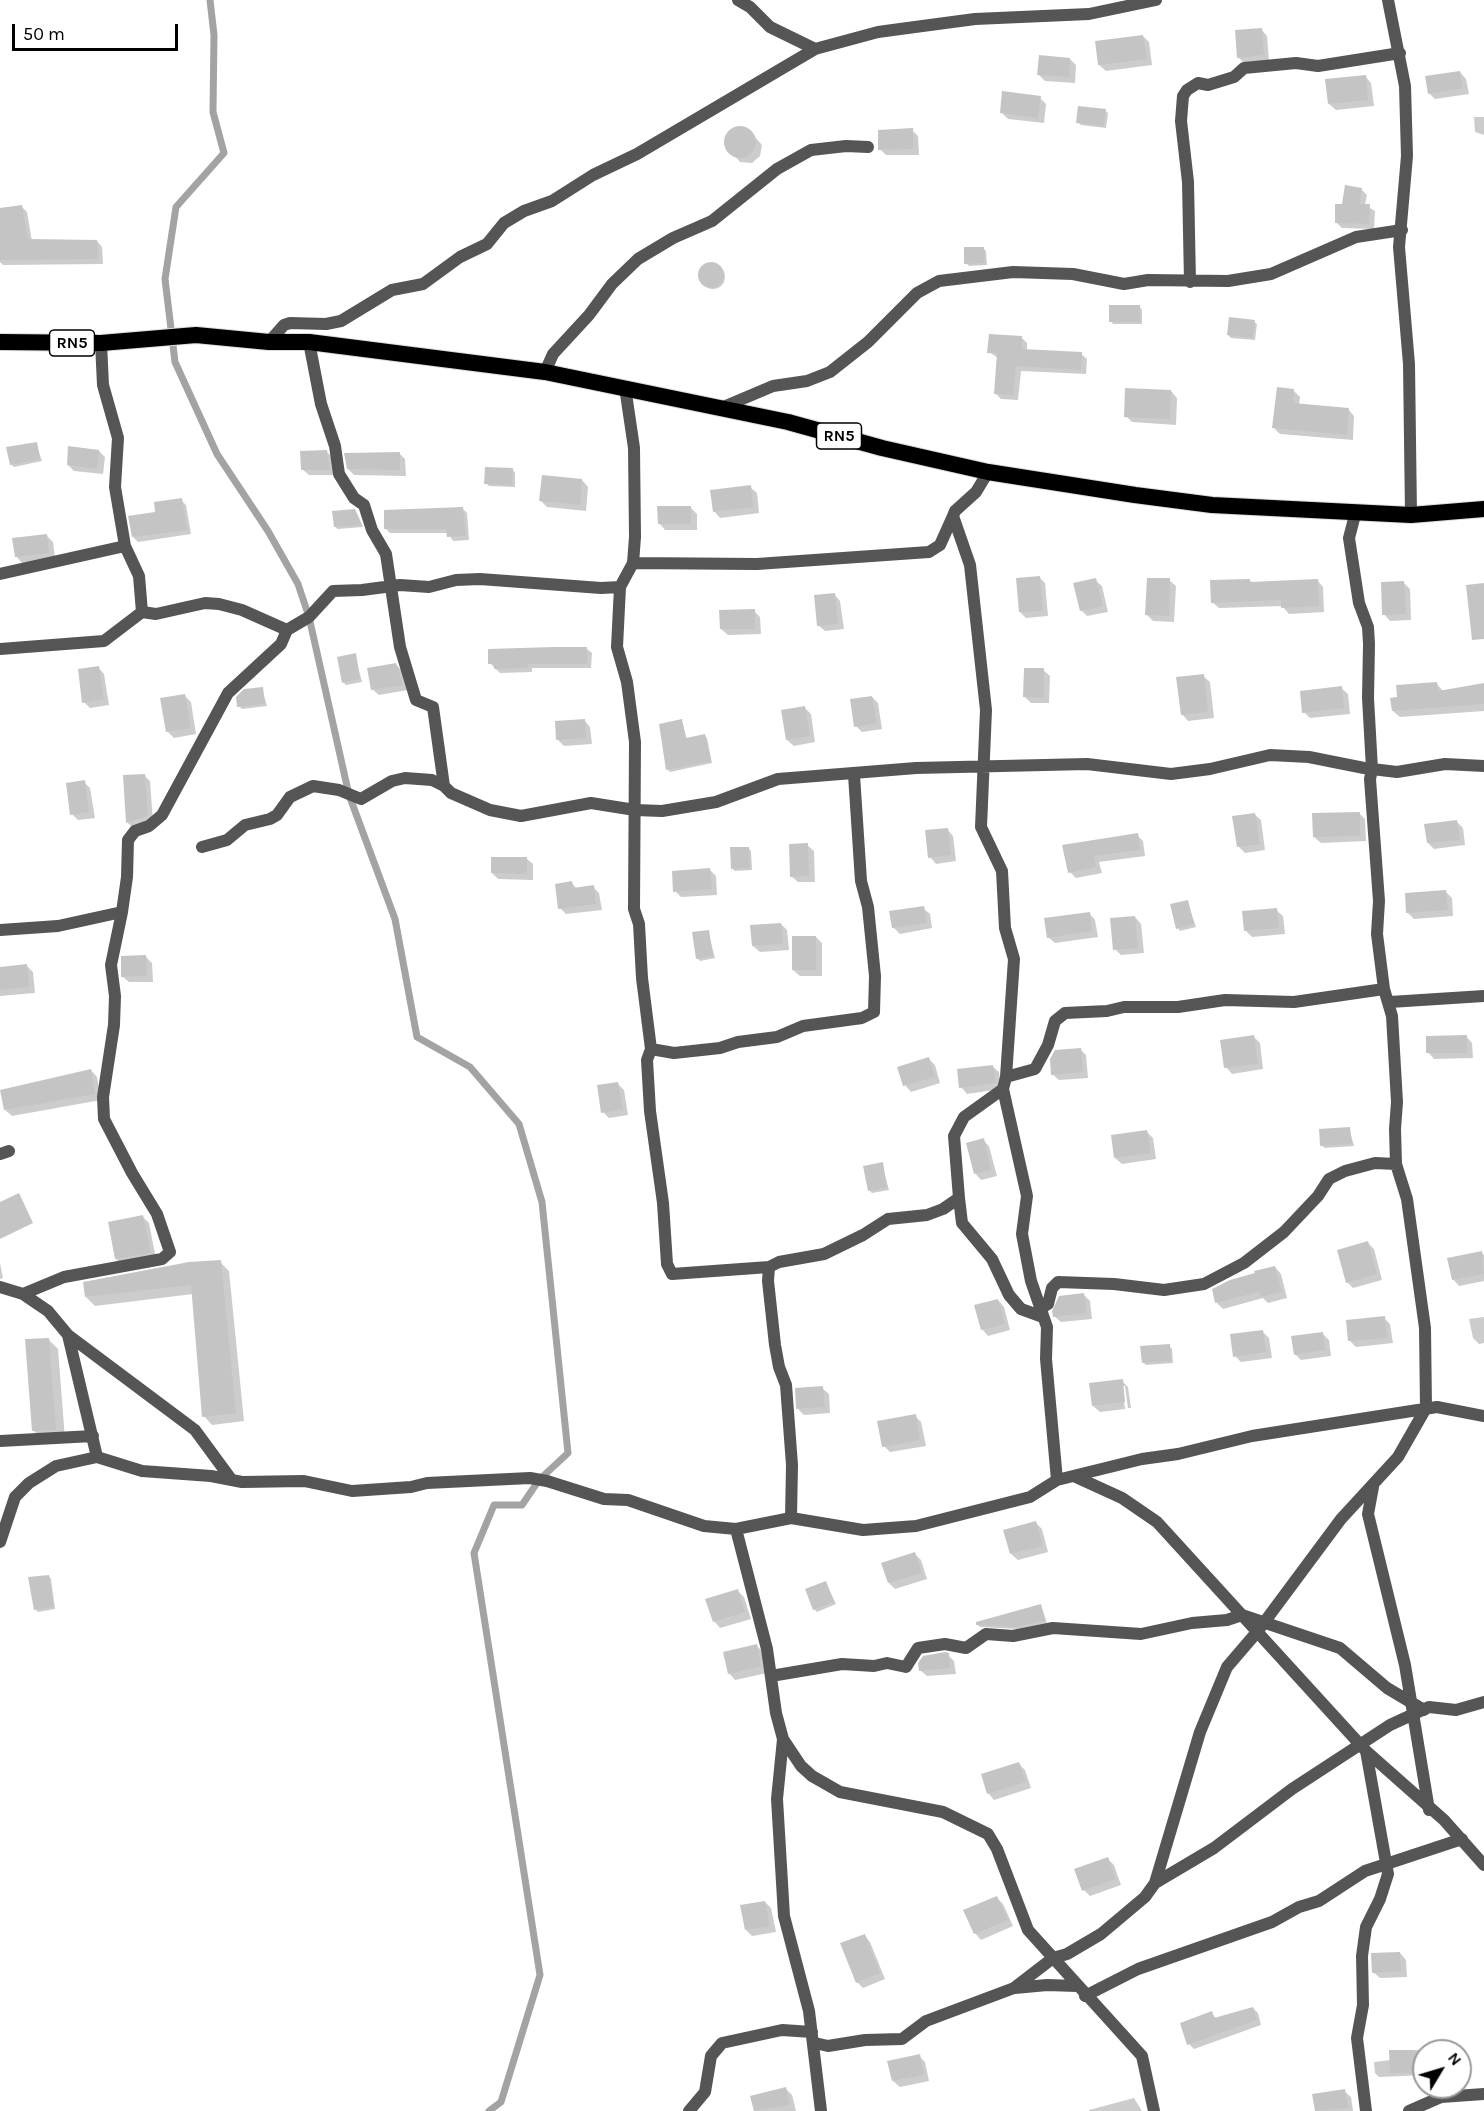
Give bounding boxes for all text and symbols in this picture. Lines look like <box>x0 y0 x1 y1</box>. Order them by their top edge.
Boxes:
scale bar <box>15 12 182 50</box>
text: 50 m <box>23 23 65 45</box>
road number: RN5 <box>50 330 94 356</box>
road number: RN5 <box>816 423 862 449</box>
north arrow <box>1412 2039 1472 2099</box>
text: N <box>1444 2048 1466 2069</box>

